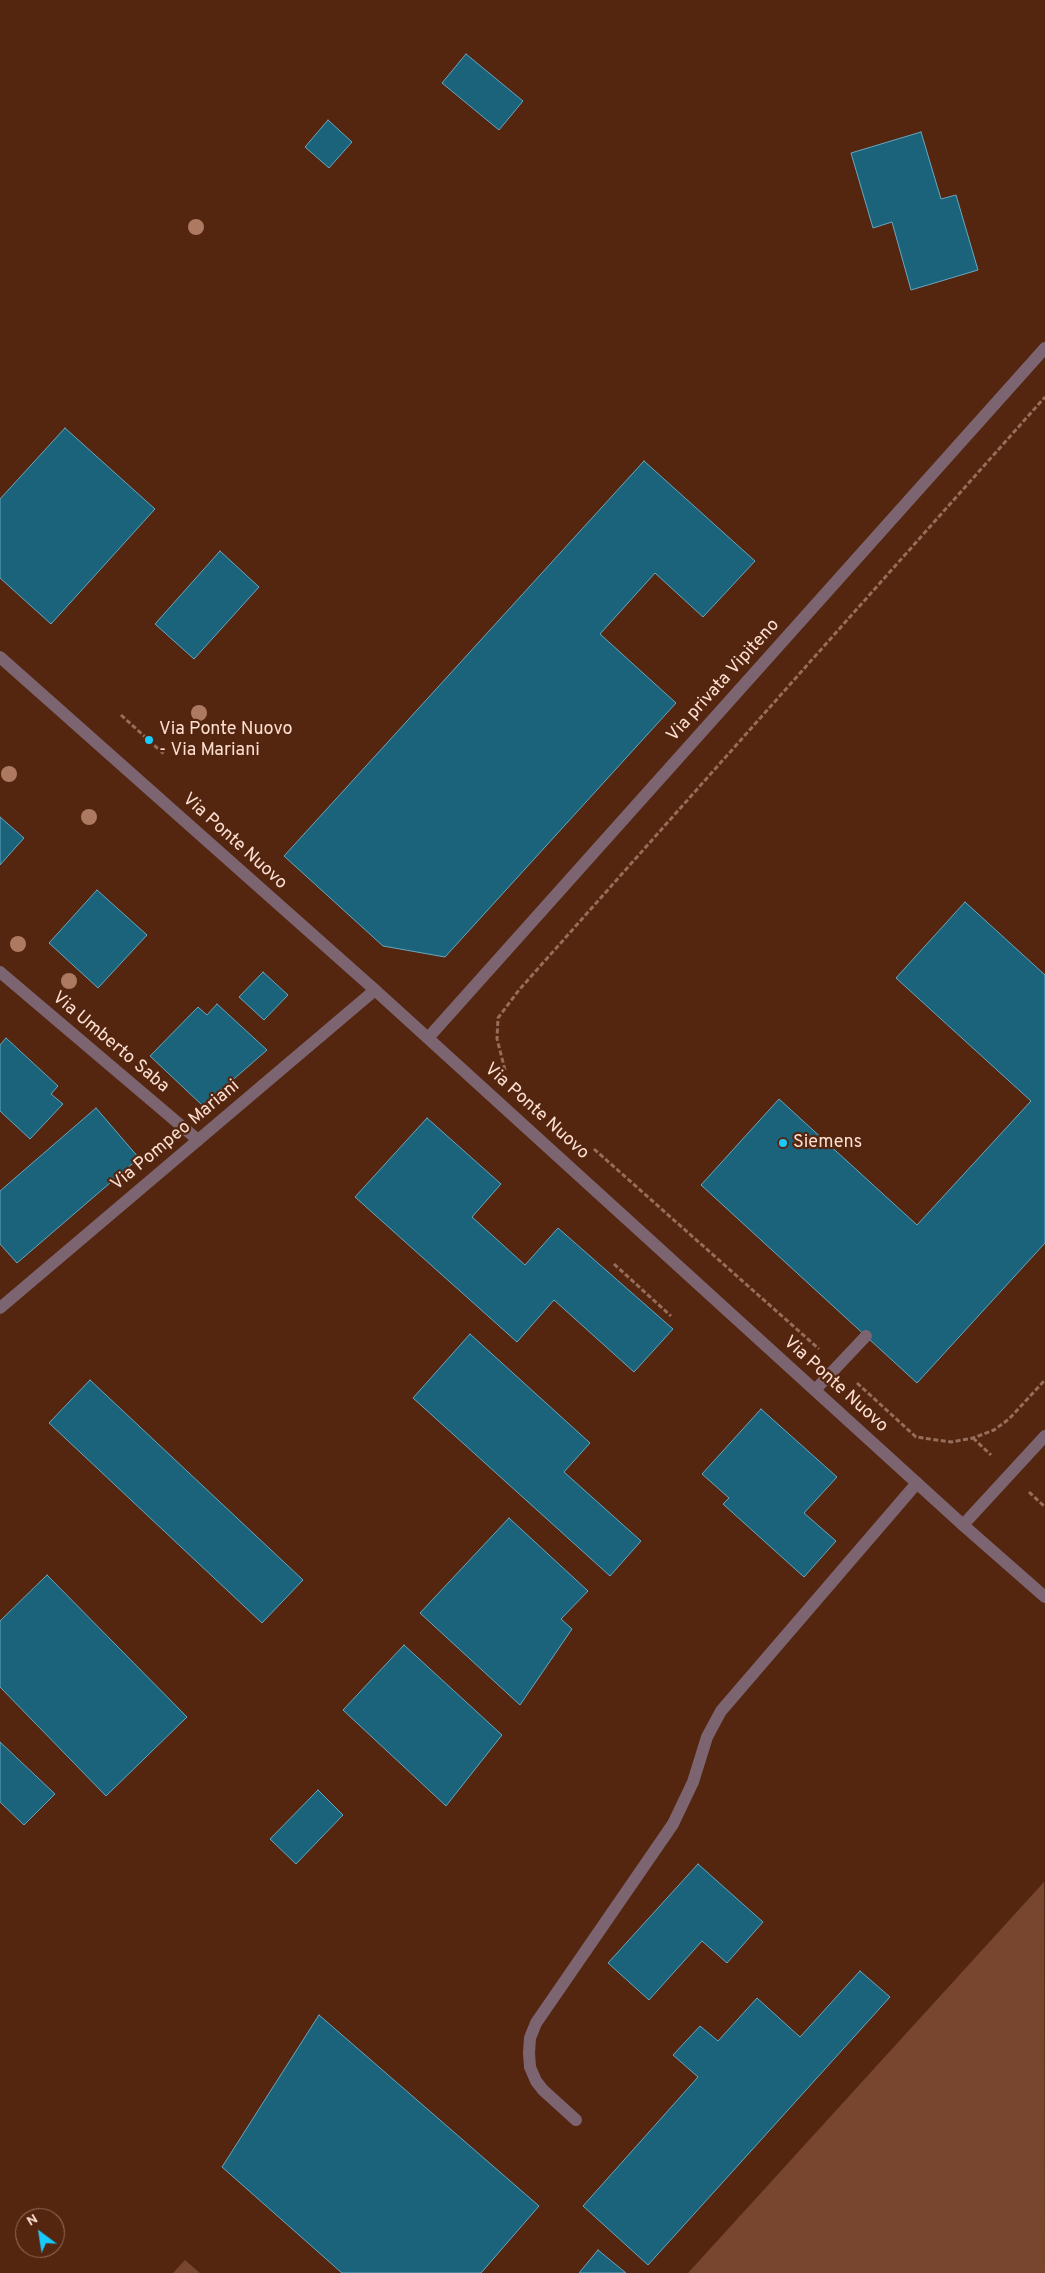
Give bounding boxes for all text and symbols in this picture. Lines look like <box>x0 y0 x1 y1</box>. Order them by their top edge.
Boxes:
street label: Via privata Vipiteno <box>663 615 785 747</box>
place label: Via Ponte Nuovo - Via Mariani <box>159 719 293 762</box>
marker: Via Ponte Nuovo - Via Mariani <box>143 734 155 746</box>
street label: Via Ponte Nuovo <box>177 789 291 895</box>
street label: Via Umberto Saba <box>47 988 173 1098</box>
street label: Via Ponte Nuovo <box>479 1059 593 1165</box>
street label: Via Pompeo Mariani <box>107 1076 245 1196</box>
place label: Siemens <box>793 1132 862 1154</box>
marker: Siemens <box>777 1137 789 1149</box>
street label: Via Ponte Nuovo <box>778 1332 892 1438</box>
north arrow <box>15 2208 65 2258</box>
text: N <box>24 2211 41 2230</box>

